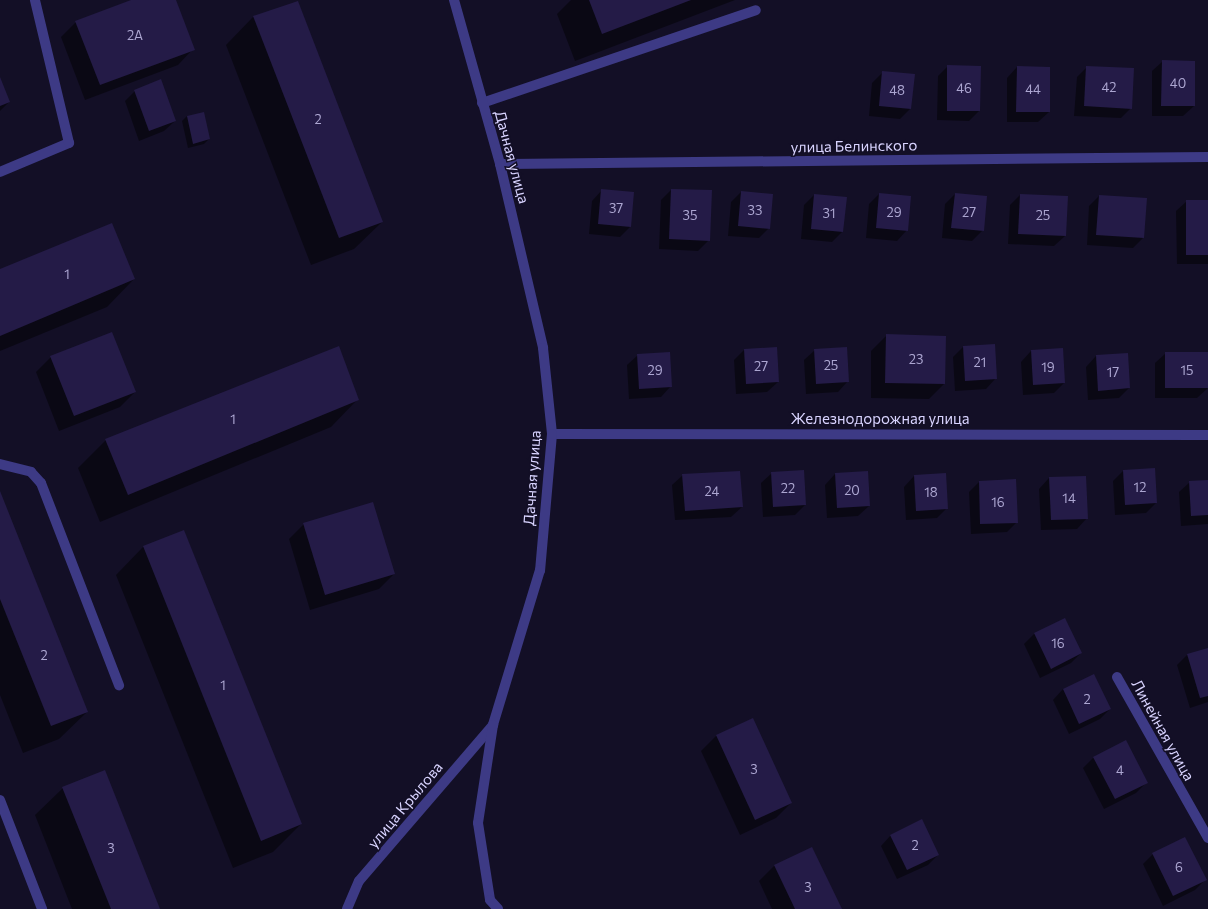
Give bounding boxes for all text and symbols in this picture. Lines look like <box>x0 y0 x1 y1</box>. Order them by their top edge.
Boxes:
house number: 2А <box>127 27 143 43</box>
house number: 40 <box>1170 75 1186 91</box>
house number: 42 <box>1102 79 1116 95</box>
house number: 46 <box>956 80 972 96</box>
house number: 44 <box>1025 81 1041 97</box>
house number: 48 <box>889 82 905 98</box>
street label: Дачная улица <box>491 108 533 206</box>
house number: 2 <box>314 111 322 127</box>
street label: улица Белинского <box>791 136 917 156</box>
house number: 37 <box>609 200 623 216</box>
house number: 33 <box>748 202 762 218</box>
house number: 29 <box>886 204 902 220</box>
house number: 27 <box>962 204 976 220</box>
house number: 31 <box>823 205 835 221</box>
house number: 35 <box>683 207 697 223</box>
house number: 25 <box>1036 207 1050 223</box>
house number: 1 <box>64 266 70 282</box>
house number: 23 <box>909 351 923 367</box>
house number: 21 <box>974 354 986 370</box>
house number: 25 <box>824 357 838 373</box>
house number: 27 <box>754 358 768 374</box>
house number: 19 <box>1041 359 1055 375</box>
house number: 29 <box>647 362 663 378</box>
house number: 15 <box>1180 362 1194 378</box>
house number: 17 <box>1107 364 1119 380</box>
street label: Железнодорожная улица <box>790 410 970 428</box>
house number: 1 <box>230 411 236 427</box>
street label: Дачная улица <box>520 430 544 526</box>
house number: 12 <box>1134 479 1146 495</box>
house number: 22 <box>781 480 795 496</box>
house number: 20 <box>844 482 860 498</box>
house number: 24 <box>705 483 719 499</box>
house number: 18 <box>924 484 938 500</box>
house number: 14 <box>1062 490 1076 506</box>
house number: 16 <box>991 494 1005 510</box>
house number: 16 <box>1051 635 1065 651</box>
house number: 2 <box>40 647 48 663</box>
street label: Линейная улица <box>1128 676 1198 784</box>
house number: 1 <box>220 677 226 693</box>
house number: 2 <box>1083 691 1091 707</box>
street label: улица Крылова <box>364 758 446 852</box>
house number: 3 <box>750 761 758 777</box>
house number: 4 <box>1116 762 1124 778</box>
house number: 2 <box>911 837 919 853</box>
house number: 3 <box>107 840 115 856</box>
house number: 6 <box>1175 859 1183 875</box>
house number: 3 <box>804 879 812 895</box>

